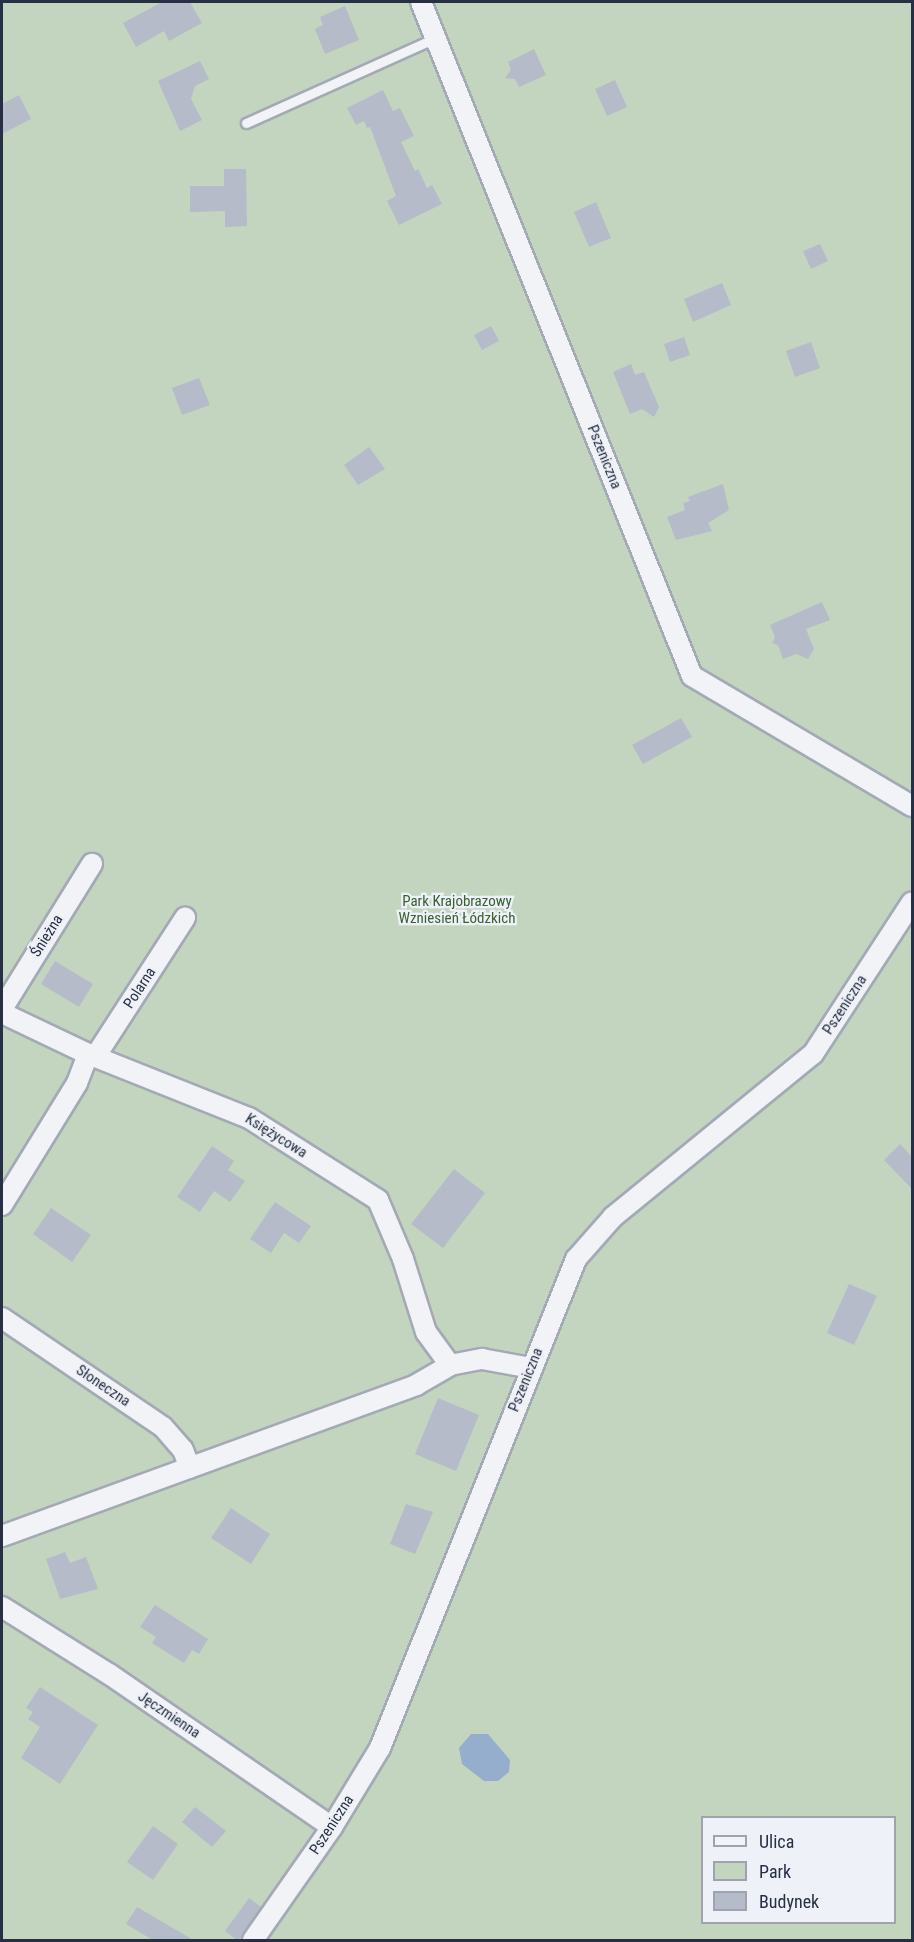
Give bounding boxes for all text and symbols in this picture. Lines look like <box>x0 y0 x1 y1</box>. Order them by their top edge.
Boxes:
street label: Pszeniczna <box>583 422 625 492</box>
park label: Park Krajobrazowy Wzniesień Łódzkich <box>399 892 515 927</box>
street label: Śnieżna <box>27 911 67 961</box>
street label: Polarna <box>120 964 160 1012</box>
street label: Pszeniczna <box>819 972 871 1038</box>
street label: Księżycowa <box>242 1110 310 1162</box>
street label: Pszeniczna <box>505 1345 547 1415</box>
street label: Słoneczna <box>73 1361 133 1411</box>
street label: Jęczmienna <box>134 1688 204 1742</box>
street label: Pszeniczna <box>306 1792 358 1858</box>
legend <box>701 1816 896 1924</box>
text: Ulica <box>759 1831 794 1852</box>
text: Park <box>759 1861 791 1882</box>
text: Budynek <box>759 1891 819 1912</box>

